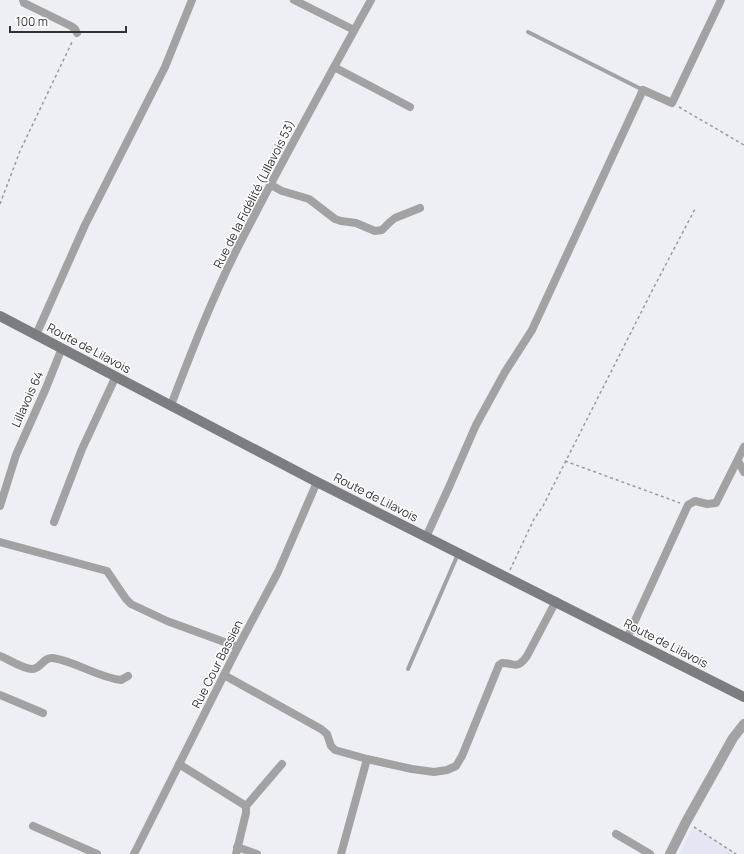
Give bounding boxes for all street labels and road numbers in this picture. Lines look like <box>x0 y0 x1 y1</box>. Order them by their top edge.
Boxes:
street label: Rue de la Fidélité (Lillavois 53) <box>209 117 299 271</box>
street label: Route de Lilavois <box>44 319 134 377</box>
street label: Lillavois 64 <box>7 368 47 430</box>
street label: Route de Lilavois <box>331 468 421 526</box>
street label: Route de Lilavois <box>621 614 711 672</box>
street label: Rue Cour Bassien <box>187 617 247 711</box>

